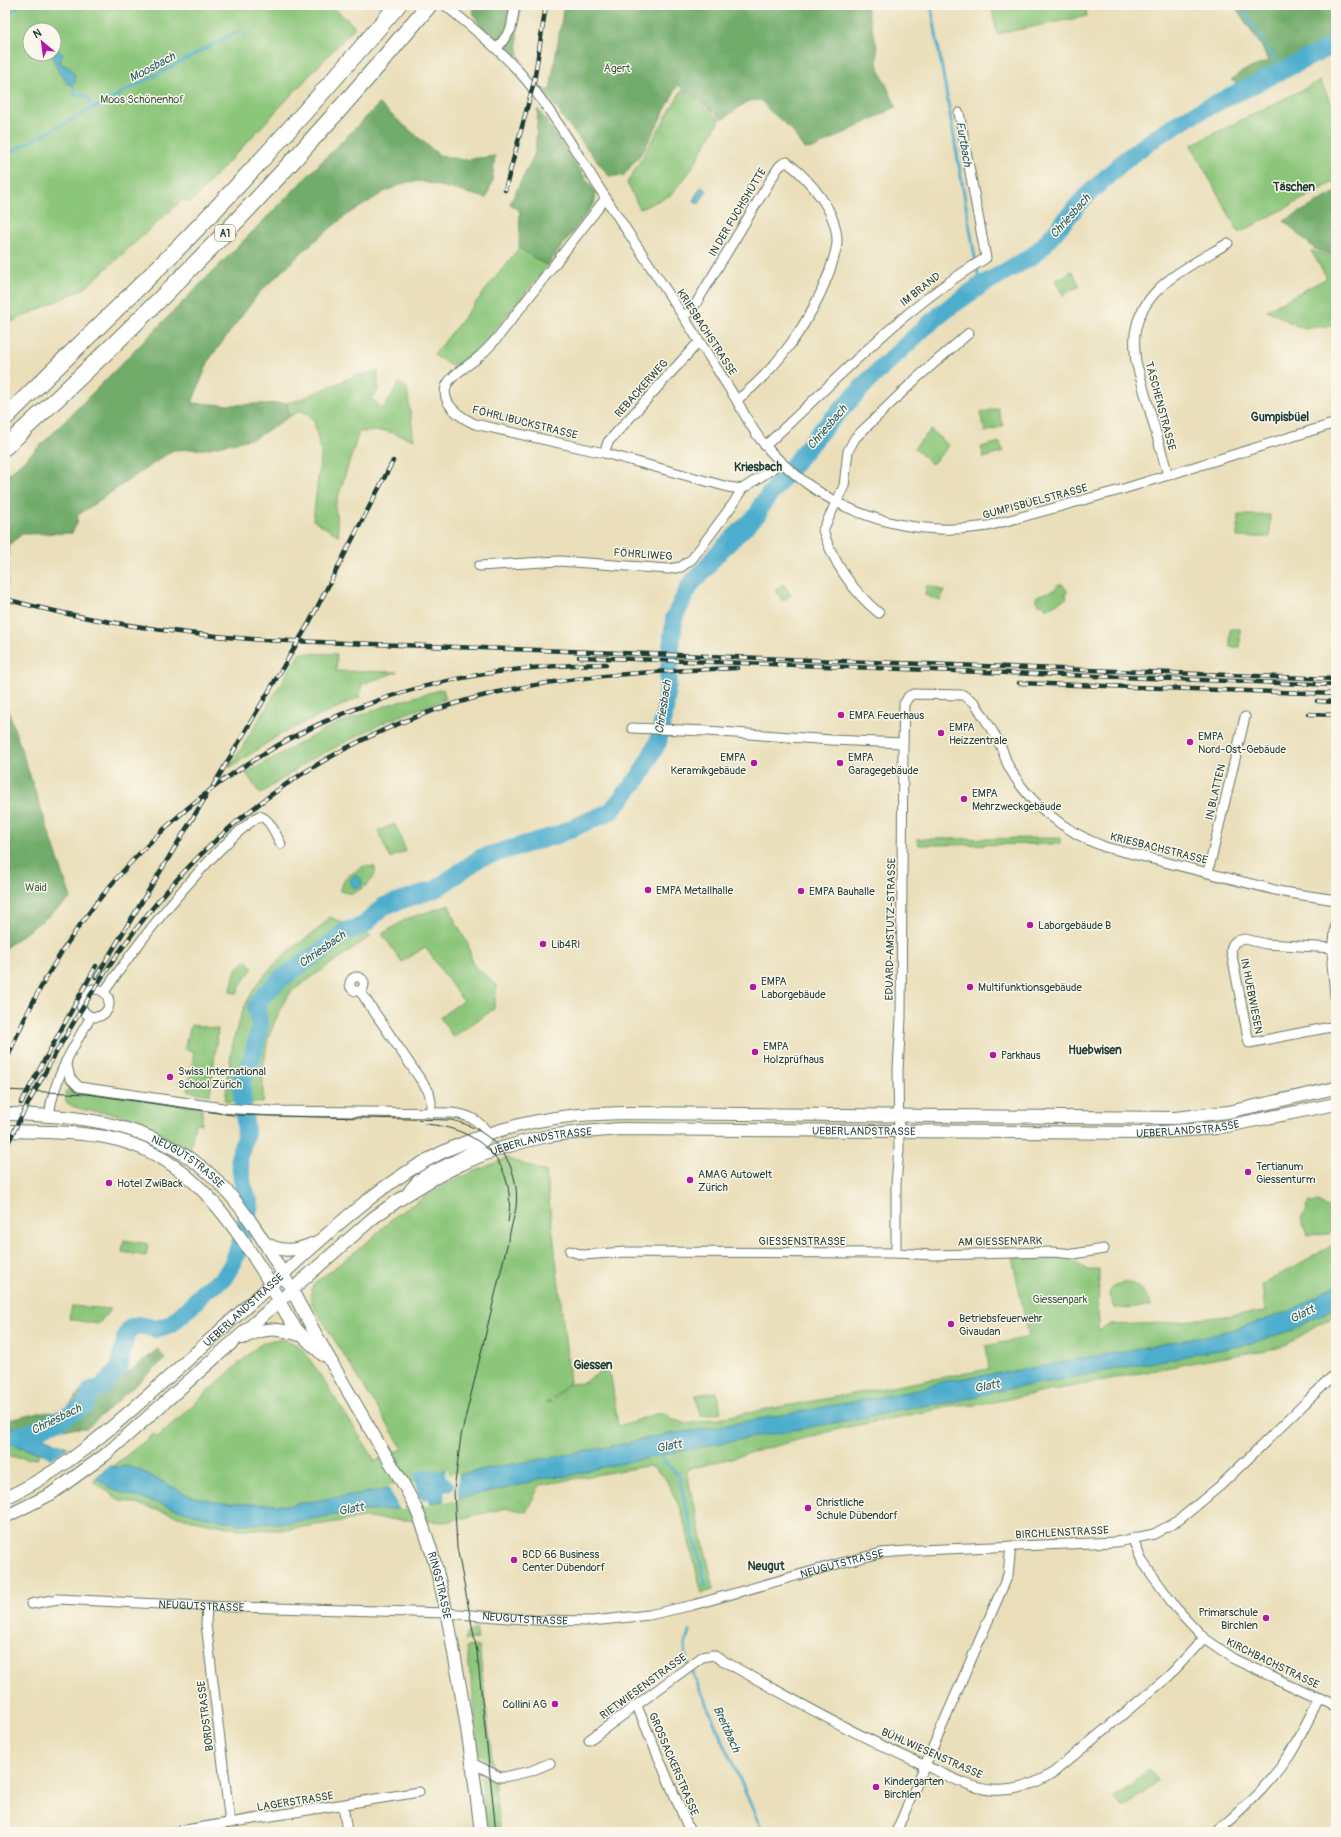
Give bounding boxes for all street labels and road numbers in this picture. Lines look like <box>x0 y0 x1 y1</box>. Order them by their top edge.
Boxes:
street label: IN DER FUCHSHÜTTE <box>706 166 769 259</box>
road number: A1 <box>215 225 235 241</box>
street label: IM BRAND <box>898 270 943 309</box>
street label: KRIESBACHSTRASSE <box>674 287 739 378</box>
street label: REBACKERWEG <box>612 357 671 420</box>
street label: TÄSCHENSTRASSE <box>1142 360 1179 452</box>
street label: FÖHRLIBUCKSTRASSE <box>471 403 579 442</box>
street label: GUMPISBÜELSTRASSE <box>981 481 1089 522</box>
street label: FÖHRLIWEG <box>613 546 673 563</box>
street label: IN BLATTEN <box>1203 763 1228 821</box>
street label: KRIESBACHSTRASSE <box>1109 830 1209 867</box>
street label: EDUARD-AMSTUTZ-STRASSE <box>883 857 898 1000</box>
street label: IN HUEBWIESEN <box>1238 957 1265 1035</box>
street label: UEBERLANDSTRASSE <box>1136 1118 1241 1140</box>
street label: UEBERLANDSTRASSE <box>812 1124 916 1138</box>
street label: UEBERLANDSTRASSE <box>489 1125 593 1159</box>
street label: NEUGUTSTRASSE <box>149 1133 227 1191</box>
street label: AM GIESSENPARK <box>958 1234 1043 1249</box>
street label: GIESSENSTRASSE <box>759 1235 846 1248</box>
street label: UEBERLANDSTRASSE <box>201 1270 287 1350</box>
street label: BIRCHLENSTRASSE <box>1015 1524 1109 1541</box>
street label: NEUGUTSTRASSE <box>799 1547 885 1581</box>
street label: RINGSTRASSE <box>425 1550 454 1620</box>
street label: NEUGUTSTRASSE <box>158 1598 245 1614</box>
street label: NEUGUTSTRASSE <box>482 1610 568 1628</box>
street label: KIRCHBACHSTRASSE <box>1224 1635 1322 1692</box>
street label: RIETWIESENSTRASSE <box>597 1650 689 1722</box>
street label: BORDSTRASSE <box>195 1680 216 1752</box>
street label: GROSSACKERSTRASSE <box>646 1711 701 1818</box>
street label: BÜHLWIESENSTRASSE <box>879 1725 985 1782</box>
street label: LAGERSTRASSE <box>256 1789 335 1814</box>

